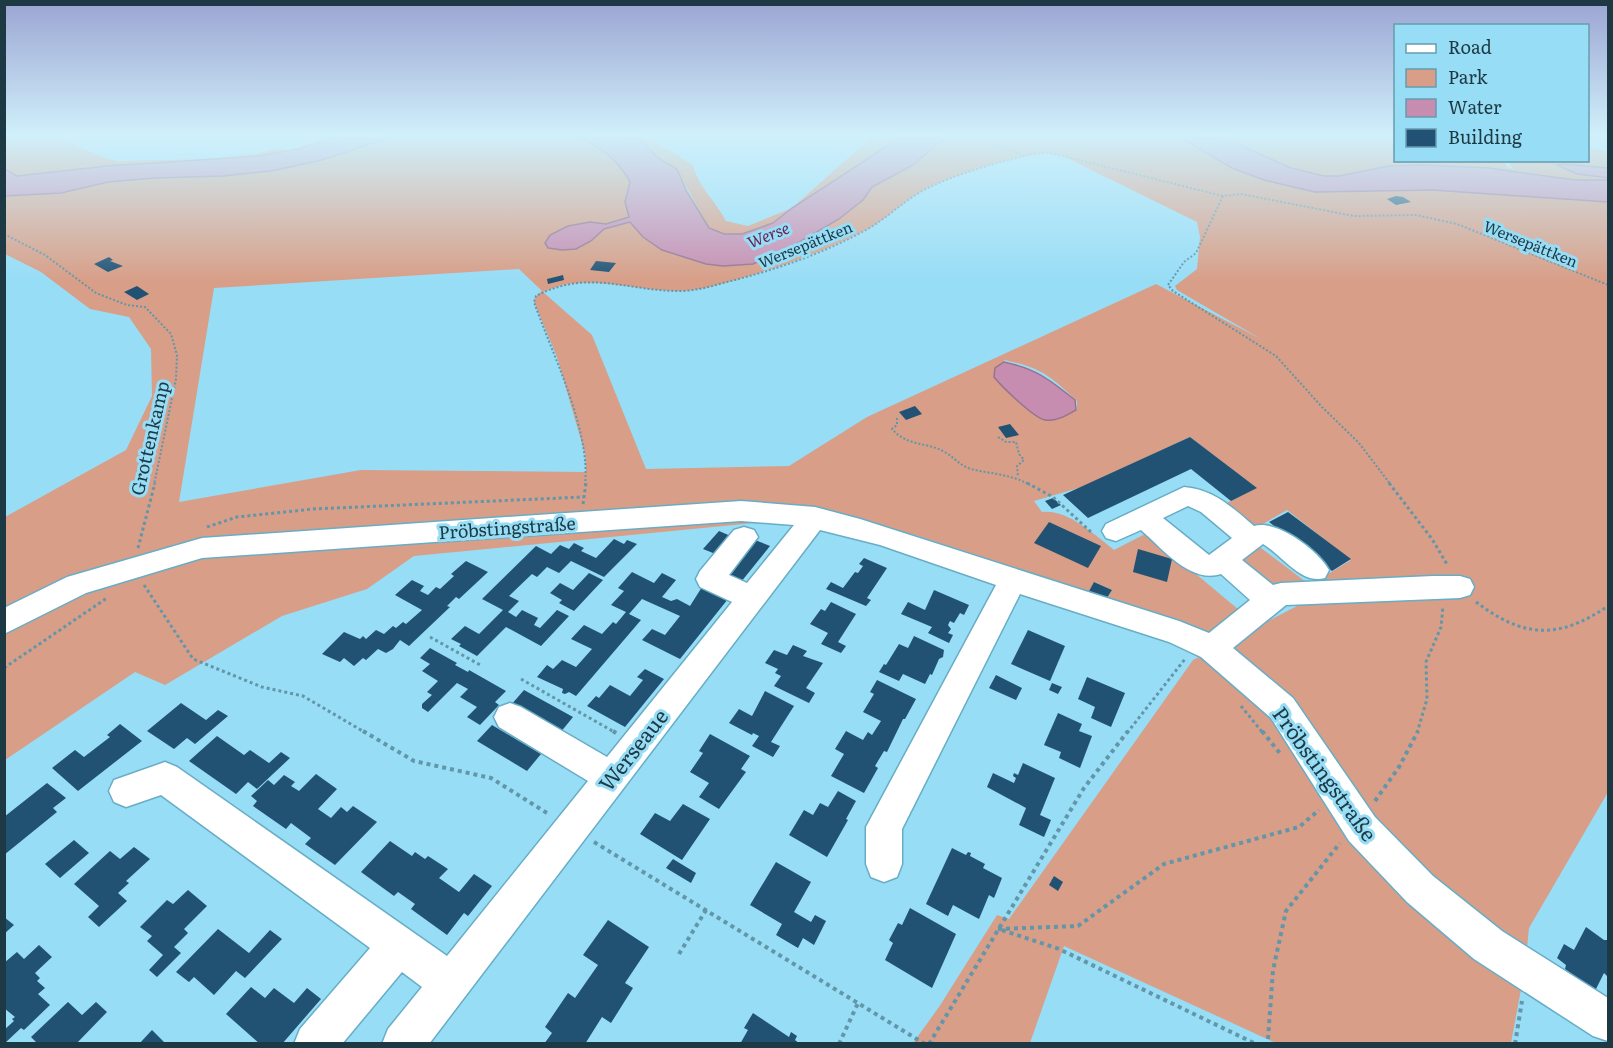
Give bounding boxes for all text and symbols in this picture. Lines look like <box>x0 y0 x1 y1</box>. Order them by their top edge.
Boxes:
legend <box>1394 24 1589 162</box>
text: Road <box>1448 33 1492 60</box>
text: Park <box>1448 63 1489 90</box>
text: Water <box>1448 93 1502 120</box>
text: Building <box>1448 123 1523 150</box>
street label: Wersepättken <box>1480 214 1582 272</box>
water label: Werse <box>743 215 793 253</box>
street label: Wersepättken <box>754 215 856 273</box>
street label: Grottenkamp <box>123 378 175 498</box>
street label: Pröbstingstraße <box>438 509 576 545</box>
street label: Pröbstingstraße <box>1266 699 1386 847</box>
street label: Werseaue <box>590 701 674 797</box>

